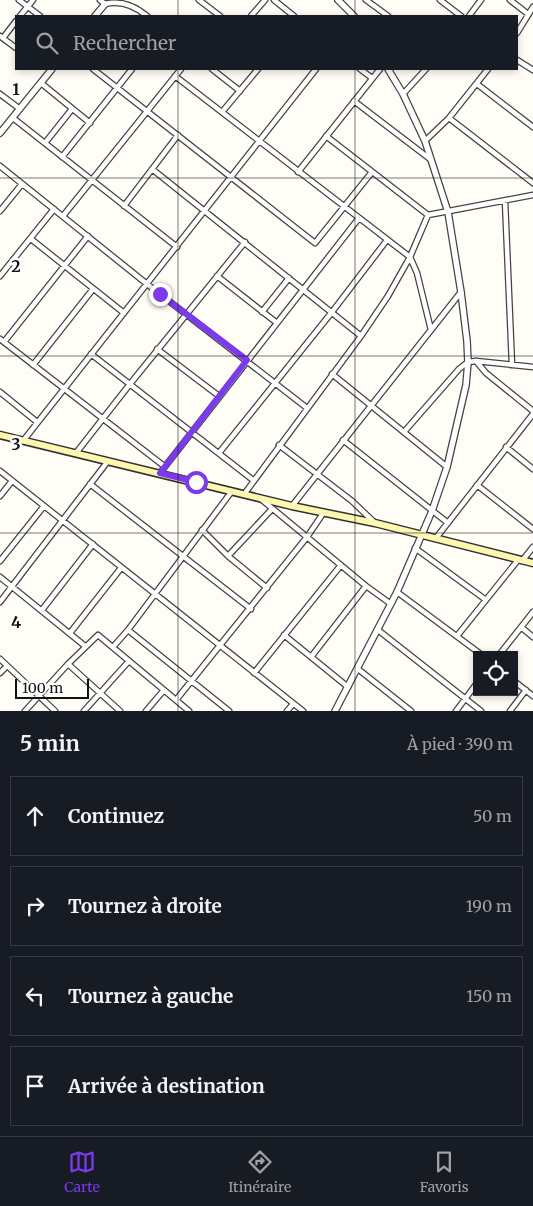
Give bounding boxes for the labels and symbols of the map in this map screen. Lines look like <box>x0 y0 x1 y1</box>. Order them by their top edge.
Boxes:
text: 1 <box>12 79 20 99</box>
text: 2 <box>11 256 21 276</box>
route end <box>149 283 172 306</box>
text: 3 <box>11 434 21 454</box>
route start <box>185 471 208 494</box>
text: 4 <box>11 612 21 632</box>
scale bar <box>15 676 89 699</box>

